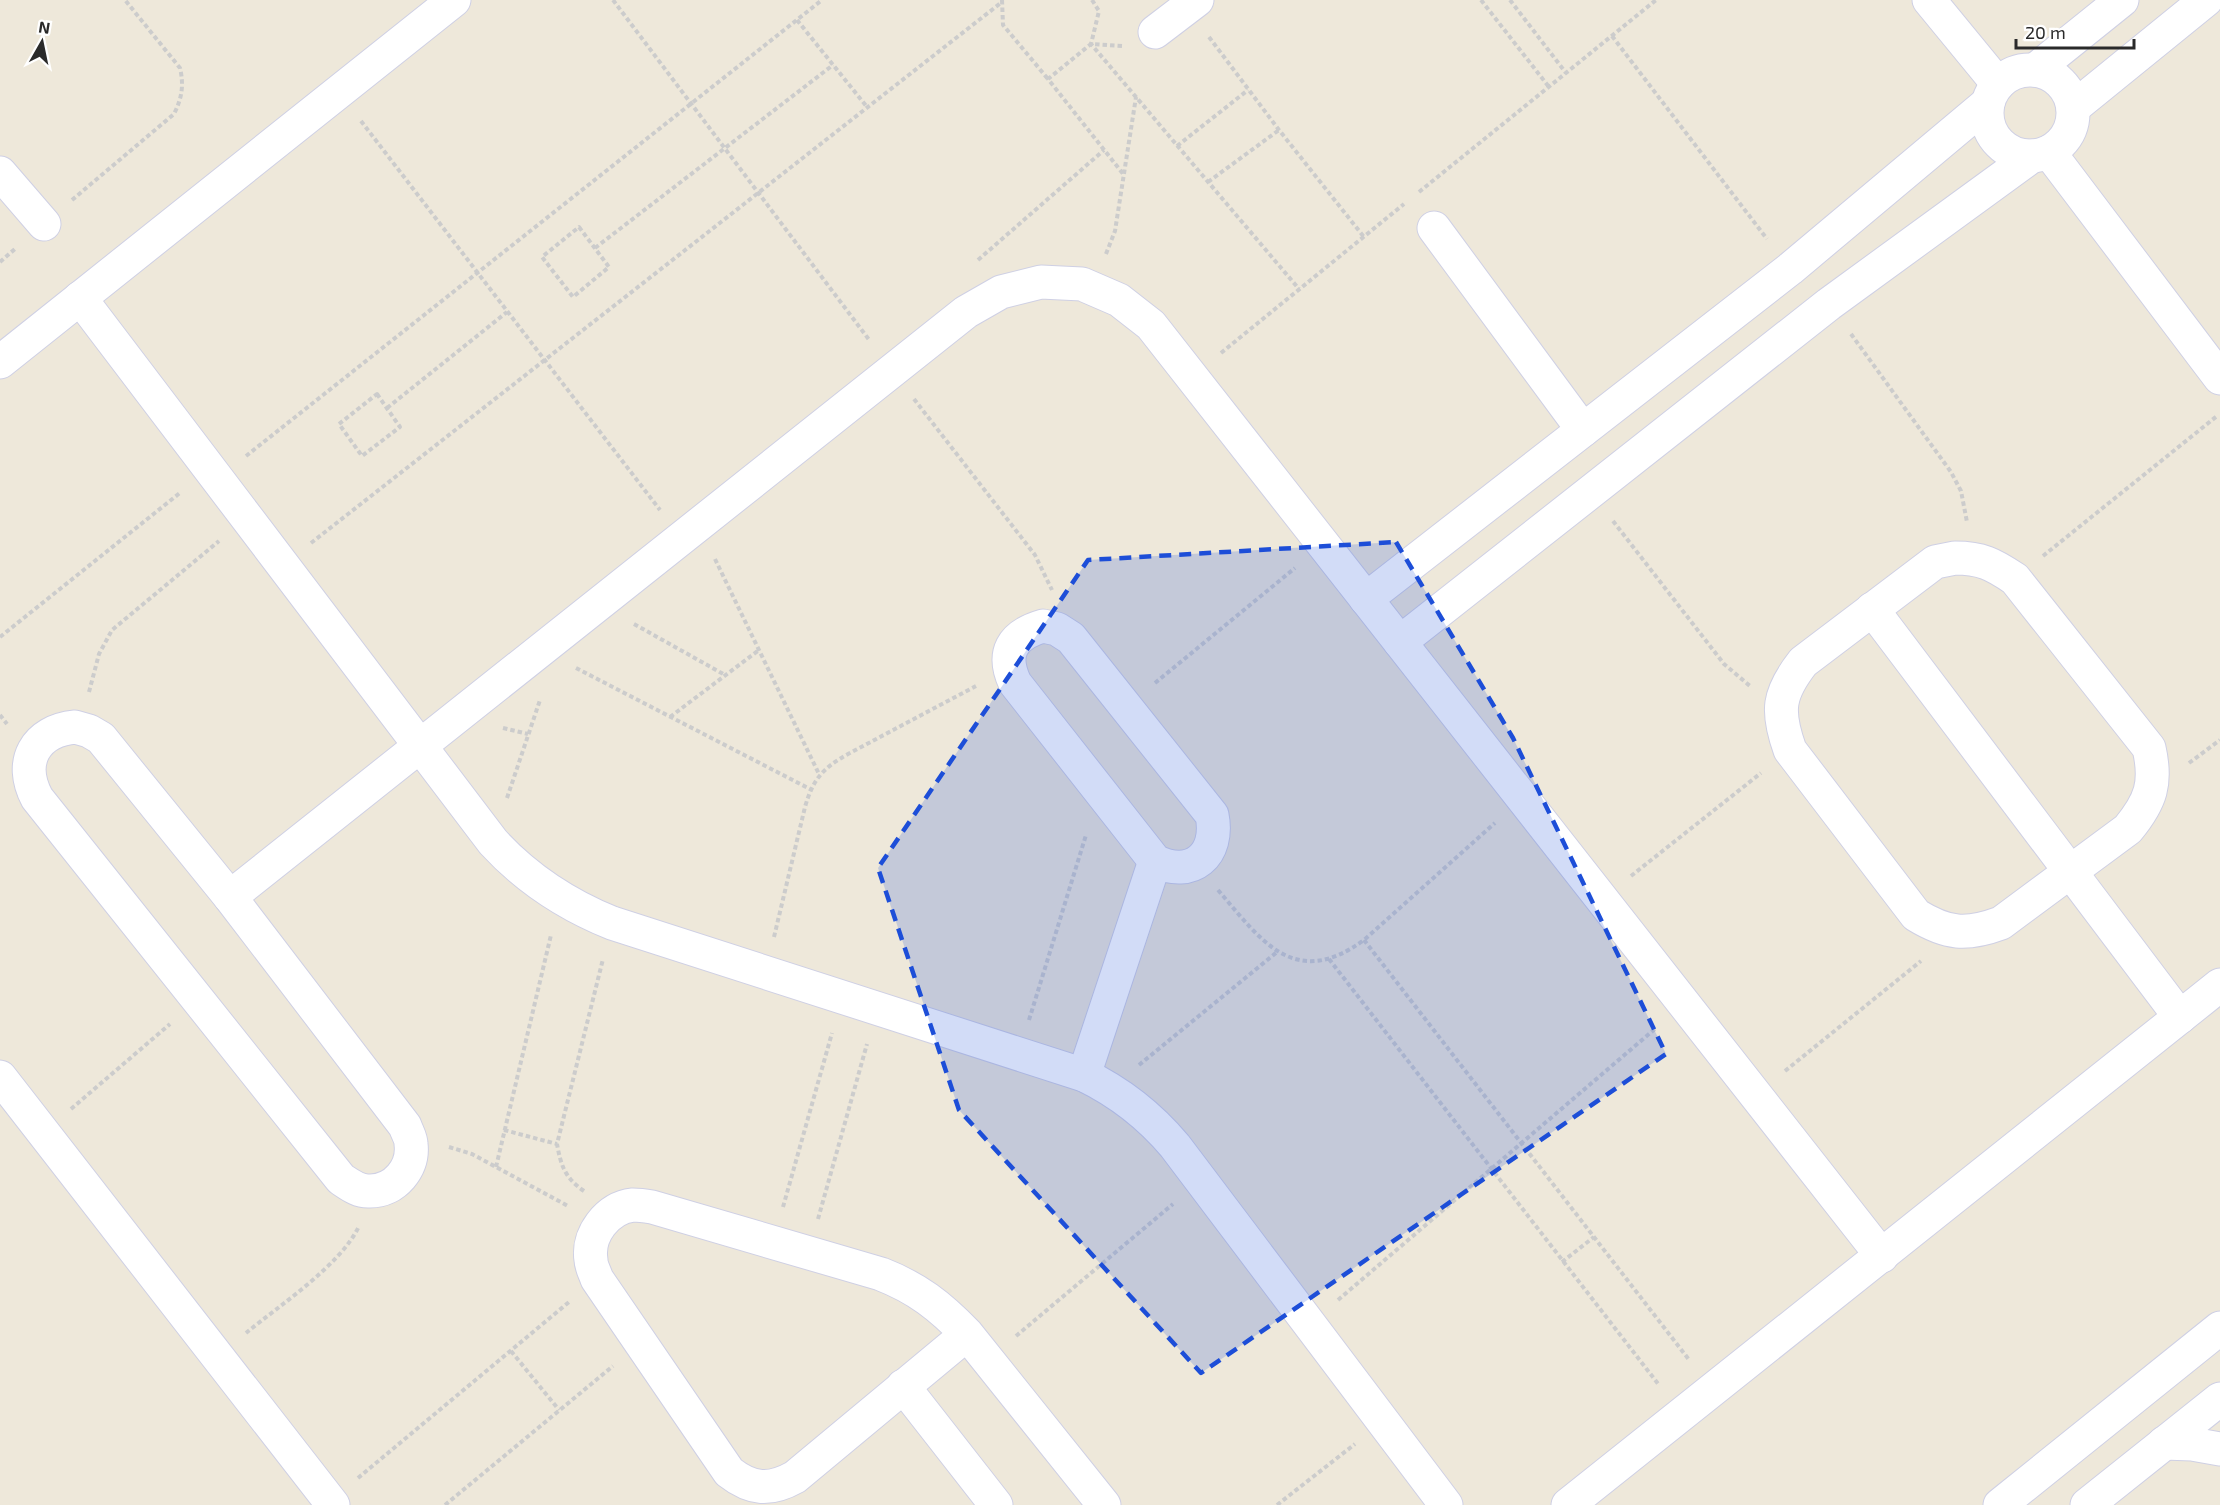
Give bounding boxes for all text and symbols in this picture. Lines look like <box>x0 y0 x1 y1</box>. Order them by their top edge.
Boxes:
north arrow <box>12 12 72 72</box>
scale bar <box>2016 12 2134 50</box>
text: N <box>37 16 52 37</box>
text: 20 m <box>2025 21 2066 43</box>

